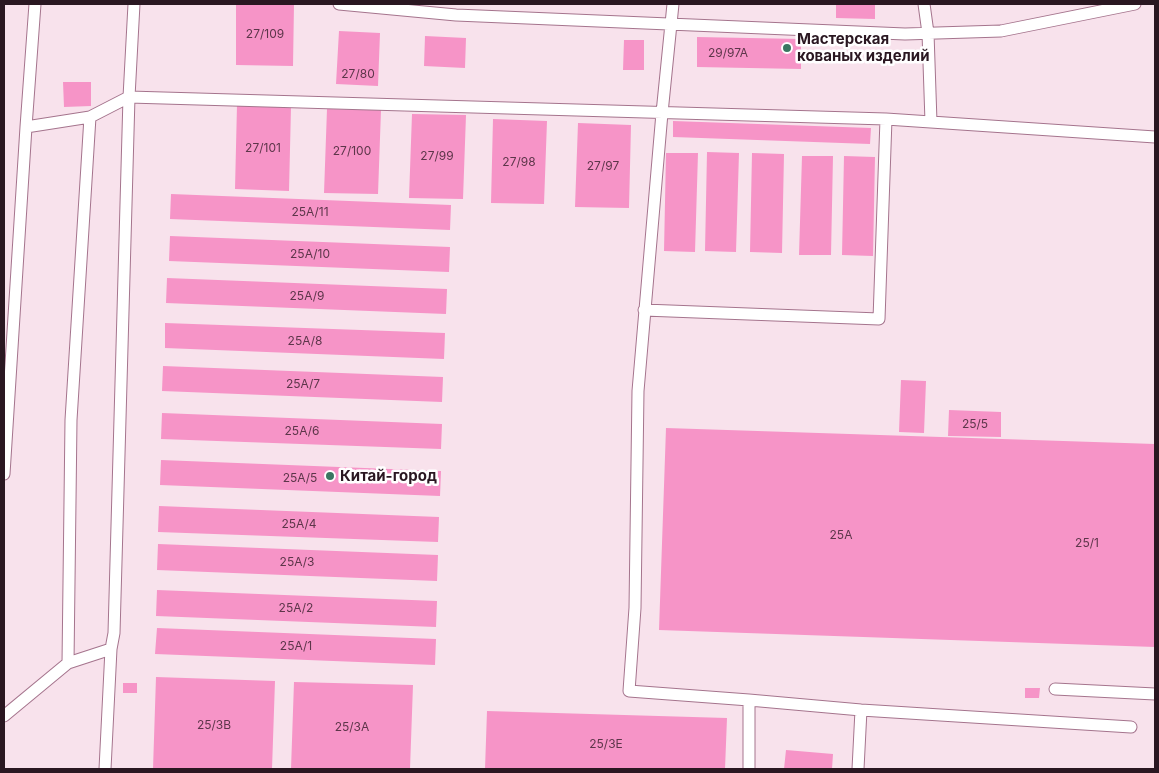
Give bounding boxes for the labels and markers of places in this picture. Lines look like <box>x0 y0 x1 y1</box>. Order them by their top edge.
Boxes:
place label: Мастерская кованых изделий <box>797 30 929 65</box>
marker: Мастерская кованых изделий <box>781 42 793 54</box>
place label: Китай-город <box>340 467 437 485</box>
marker: Китай-город <box>324 470 336 482</box>

